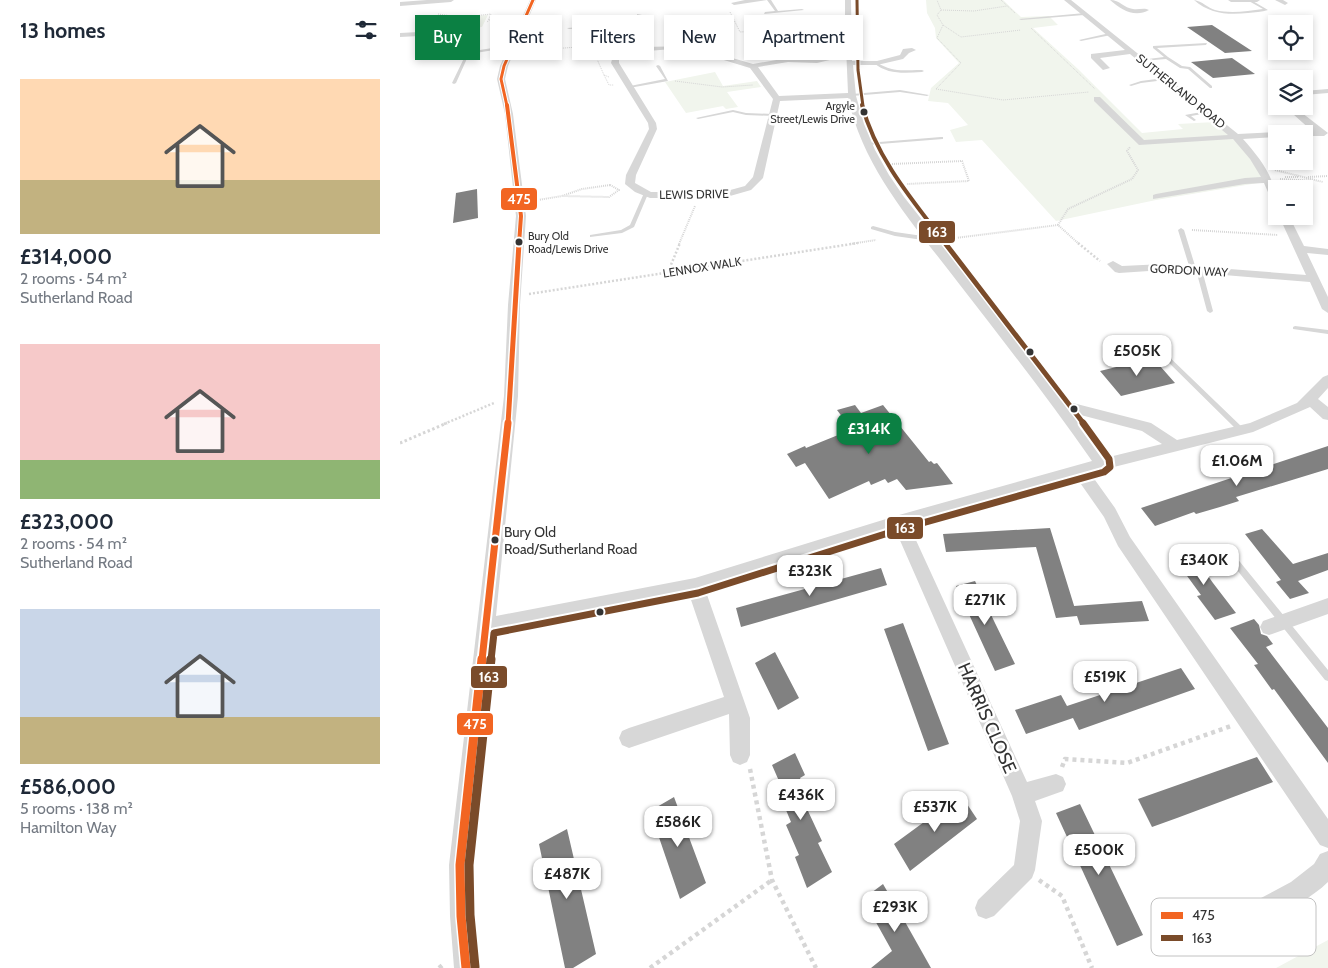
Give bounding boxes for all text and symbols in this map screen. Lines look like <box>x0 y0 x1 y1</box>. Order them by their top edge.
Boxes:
chip: Buy <box>415 15 480 60</box>
chip: Rent <box>490 15 562 60</box>
chip: Filters <box>572 15 654 60</box>
chip: New <box>664 15 734 60</box>
chip: Apartment <box>744 15 863 60</box>
map controls <box>1268 15 1313 225</box>
button: locate <box>1268 15 1313 60</box>
icon: filters <box>352 16 380 44</box>
text: 13 homes <box>20 18 105 43</box>
street label: SUTHERLAND ROAD <box>1133 50 1229 132</box>
button: layers <box>1268 70 1313 115</box>
place label: Argyle Street/Lewis Drive <box>770 99 855 126</box>
marker: Argyle Street/Lewis Drive <box>859 107 869 117</box>
icon: home <box>155 111 245 201</box>
button: + <box>1268 125 1313 170</box>
button: − <box>1268 180 1313 225</box>
street label: LEWIS DRIVE <box>659 186 729 202</box>
line badge: 475 <box>500 187 538 211</box>
text: 475 <box>507 190 531 208</box>
line badge: 163 <box>918 220 956 244</box>
text: 163 <box>927 223 947 241</box>
place label: Bury Old Road/Lewis Drive <box>528 229 609 256</box>
marker: Bury Old Road/Lewis Drive <box>514 237 524 247</box>
text: £314,000 <box>20 244 112 269</box>
street label: LENNOX WALK <box>662 253 743 281</box>
street label: GORDON WAY <box>1150 260 1229 280</box>
text: 2 rooms · 54 m² <box>20 269 127 288</box>
text: Sutherland Road <box>20 288 133 307</box>
pin: £505K <box>1102 334 1172 377</box>
text: £505K <box>1114 341 1160 360</box>
unlabelled marker <box>1025 347 1035 357</box>
icon: home <box>155 376 245 466</box>
unlabelled marker <box>1069 404 1079 414</box>
pin: £314K <box>834 412 904 455</box>
text: £314K <box>848 419 890 438</box>
pin: £1.06M <box>1196 444 1278 487</box>
text: £1.06M <box>1211 451 1263 470</box>
text: £323,000 <box>20 509 114 534</box>
line badge: 163 <box>886 516 924 540</box>
text: 163 <box>895 519 915 537</box>
place label: Bury Old Road/Sutherland Road <box>504 523 637 558</box>
text: 2 rooms · 54 m² <box>20 534 127 553</box>
marker: Bury Old Road/Sutherland Road <box>490 535 500 545</box>
pin: £340K <box>1169 544 1239 586</box>
text: £340K <box>1180 550 1228 569</box>
text: Sutherland Road <box>20 553 133 572</box>
pin: £323K <box>775 554 845 597</box>
text: £323K <box>788 561 832 580</box>
pin: £271K <box>950 584 1020 626</box>
text: £271K <box>965 590 1005 609</box>
unlabelled marker <box>595 607 605 617</box>
icon: home <box>155 641 245 731</box>
street label: HARRIS CLOSE <box>953 659 1021 777</box>
pin: £519K <box>1070 660 1140 703</box>
line badge: 163 <box>470 665 508 689</box>
text: £519K <box>1084 667 1126 686</box>
text: 163 <box>479 668 499 686</box>
line badge: 475 <box>456 712 494 736</box>
text: 475 <box>463 715 487 733</box>
text: £586,000 <box>20 774 116 799</box>
pin: £436K <box>766 778 836 821</box>
text: £436K <box>778 785 824 804</box>
pin: £537K <box>900 790 970 833</box>
text: £537K <box>913 797 957 816</box>
text: 5 rooms · 138 m² <box>20 799 133 818</box>
pin: £586K <box>643 806 713 848</box>
text: £586K <box>655 812 701 831</box>
text: Hamilton Way <box>20 818 117 837</box>
pin: £500K <box>1064 834 1134 876</box>
text: £500K <box>1074 840 1124 859</box>
pin: £487K <box>532 858 602 900</box>
text: £487K <box>544 864 590 883</box>
pin: £293K <box>860 890 930 933</box>
text: £293K <box>873 897 917 916</box>
legend <box>1151 898 1316 956</box>
text: 475 <box>1192 906 1215 924</box>
text: 163 <box>1192 929 1212 947</box>

